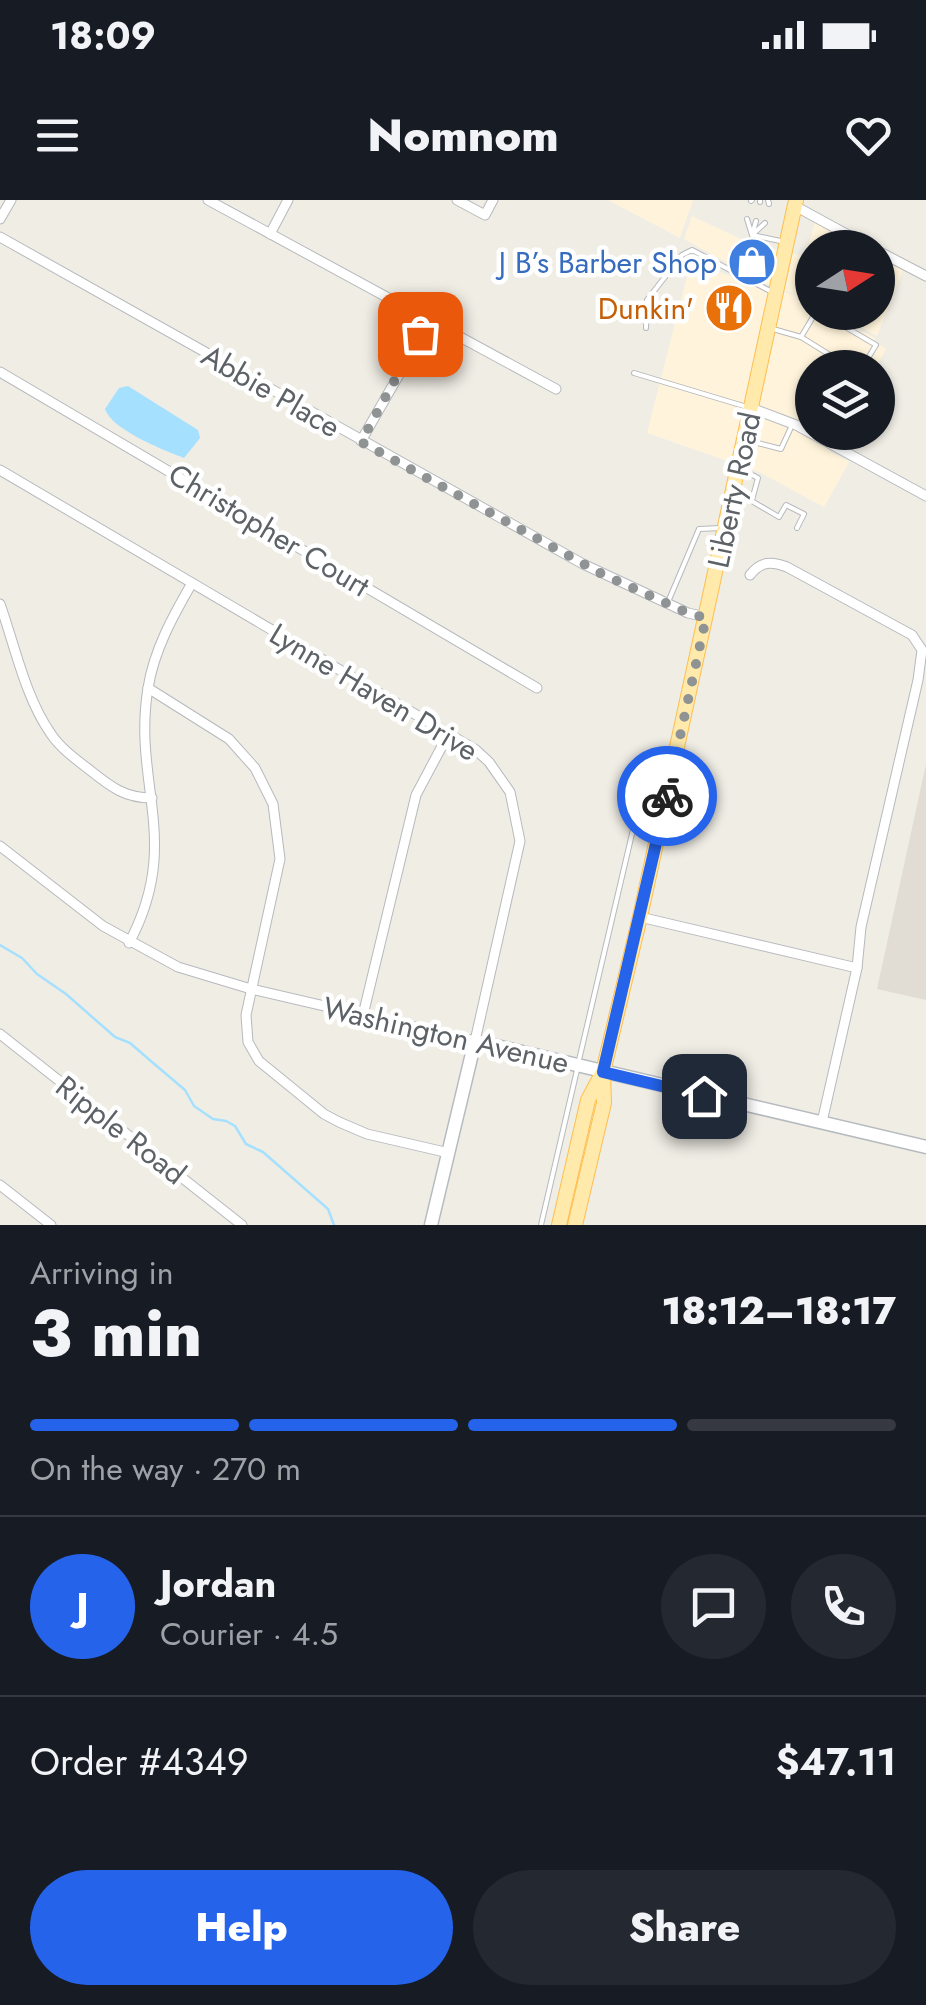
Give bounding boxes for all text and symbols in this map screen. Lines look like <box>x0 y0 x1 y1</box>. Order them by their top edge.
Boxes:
text: 18:09 <box>50 8 156 63</box>
text: Nomnom <box>367 103 559 168</box>
icon: menu <box>30 108 85 163</box>
icon: heart <box>841 108 896 163</box>
north arrow <box>795 230 895 330</box>
map controls <box>795 230 895 450</box>
shop icon: J B’s Barber Shop <box>726 236 778 288</box>
place label: J B’s Barber Shop <box>495 241 717 284</box>
restaurant icon: Dunkin' <box>703 282 755 334</box>
place label: Dunkin' <box>598 287 694 330</box>
pin <box>378 292 463 377</box>
icon: bag <box>393 307 448 362</box>
street label: Abbie Place <box>194 334 348 448</box>
button: layers <box>795 350 895 450</box>
street label: Liberty Road <box>697 408 771 572</box>
street label: Christopher Court <box>160 453 378 608</box>
street label: Lynne Haven Drive <box>262 613 486 771</box>
courier <box>617 746 717 846</box>
icon: bike <box>640 769 695 824</box>
street label: Washington Avenue <box>319 986 573 1084</box>
pin <box>662 1054 747 1139</box>
street label: Ripple Road <box>47 1065 195 1195</box>
icon: home <box>677 1069 732 1124</box>
text: Arriving in <box>30 1250 174 1296</box>
text: 18:12–18:17 <box>661 1283 896 1338</box>
text: 3 min <box>30 1286 202 1380</box>
text: On the way · 270 m <box>30 1446 301 1492</box>
button: chat <box>661 1554 766 1659</box>
button: phone <box>791 1554 896 1659</box>
text: Jordan <box>160 1556 276 1611</box>
text: J <box>76 1579 89 1634</box>
text: Courier · 4.5 <box>160 1611 338 1657</box>
text: Order #4349 <box>30 1734 249 1789</box>
text: $47.11 <box>776 1734 896 1789</box>
button: Help <box>30 1870 453 1985</box>
button: Share <box>473 1870 896 1985</box>

